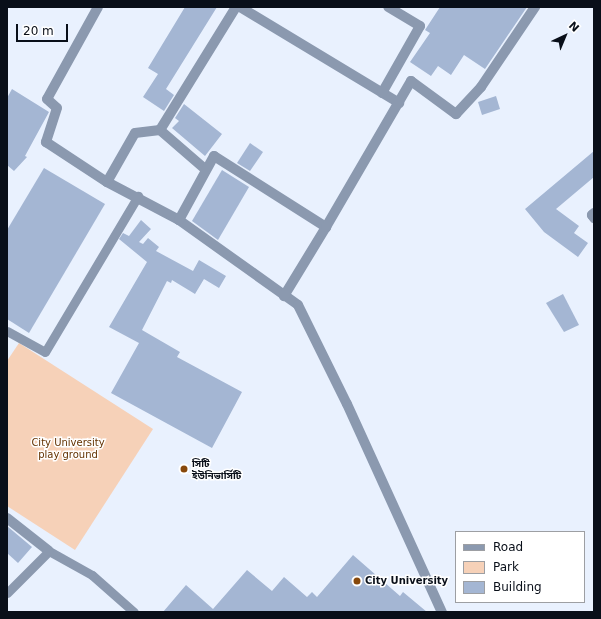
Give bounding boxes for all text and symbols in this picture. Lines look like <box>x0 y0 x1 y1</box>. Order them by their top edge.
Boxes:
scale bar <box>18 16 70 42</box>
north arrow <box>545 16 585 56</box>
text: N <box>566 19 582 35</box>
text: 20 m <box>23 24 54 38</box>
park label: City University play ground <box>31 436 105 460</box>
place label: সিটি ইউনিভার্সিটি <box>192 457 241 480</box>
marker: সিটি ইউনিভার্সিটি <box>179 464 189 474</box>
legend <box>455 531 585 603</box>
text: Road <box>493 540 523 554</box>
text: Park <box>493 560 519 574</box>
place label: City University <box>365 575 448 587</box>
marker: City University <box>352 576 362 586</box>
text: Building <box>493 580 542 594</box>

